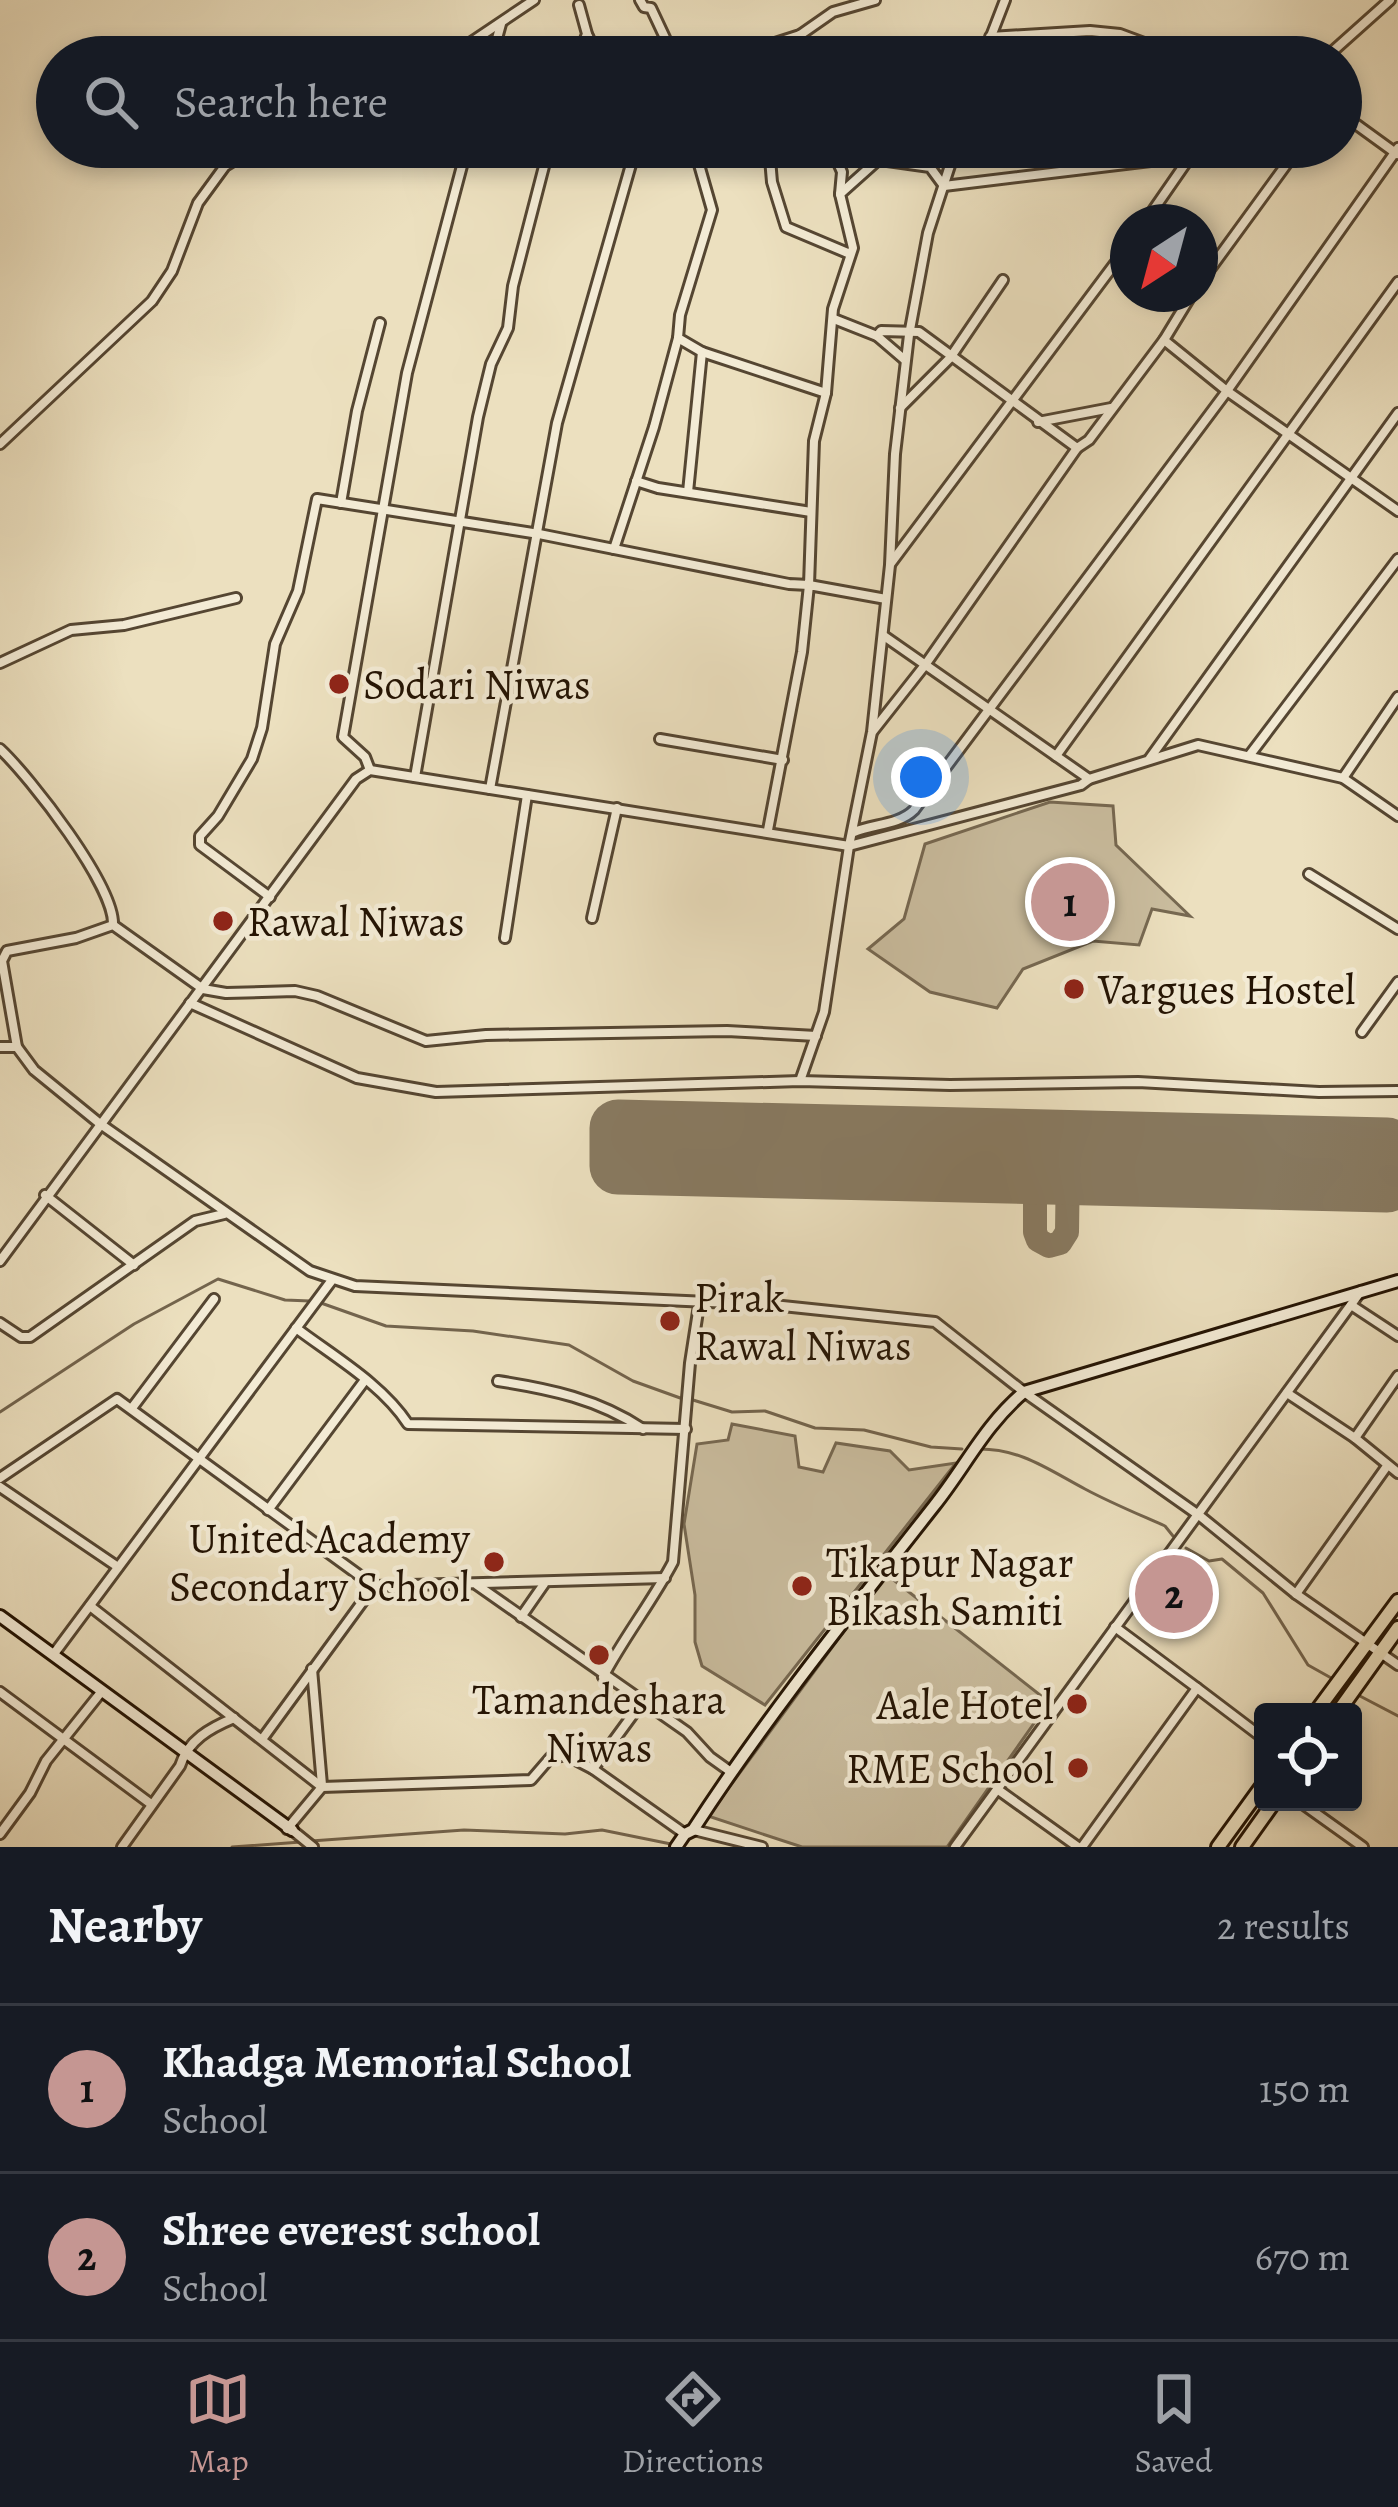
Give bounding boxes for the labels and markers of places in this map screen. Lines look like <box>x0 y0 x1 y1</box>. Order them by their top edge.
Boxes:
place label: Sodari Niwas <box>363 656 591 713</box>
marker: Sodari Niwas <box>326 671 352 697</box>
pin: 1 <box>1031 857 1109 947</box>
place label: Rawal Niwas <box>247 893 465 950</box>
marker: Rawal Niwas <box>210 908 236 934</box>
place label: Vargues Hostel <box>1097 961 1355 1018</box>
marker: Vargues Hostel <box>1061 976 1087 1002</box>
place label: Pirak Rawal Niwas <box>694 1269 912 1374</box>
marker: Pirak Rawal Niwas <box>657 1308 683 1334</box>
place label: United Academy Secondary School <box>169 1510 471 1615</box>
place label: Tikapur Nagar Bikash Samiti <box>826 1534 1074 1639</box>
marker: United Academy Secondary School <box>481 1549 507 1575</box>
pin: 2 <box>1135 1549 1213 1639</box>
marker: Tikapur Nagar Bikash Samiti <box>789 1573 815 1599</box>
marker: Tamandeshara Niwas <box>586 1642 612 1668</box>
place label: Tamandeshara Niwas <box>472 1671 726 1776</box>
place label: Aale Hotel <box>876 1676 1053 1733</box>
marker: Aale Hotel <box>1064 1691 1090 1717</box>
place label: RME School <box>846 1740 1054 1797</box>
marker: RME School <box>1065 1755 1091 1781</box>

